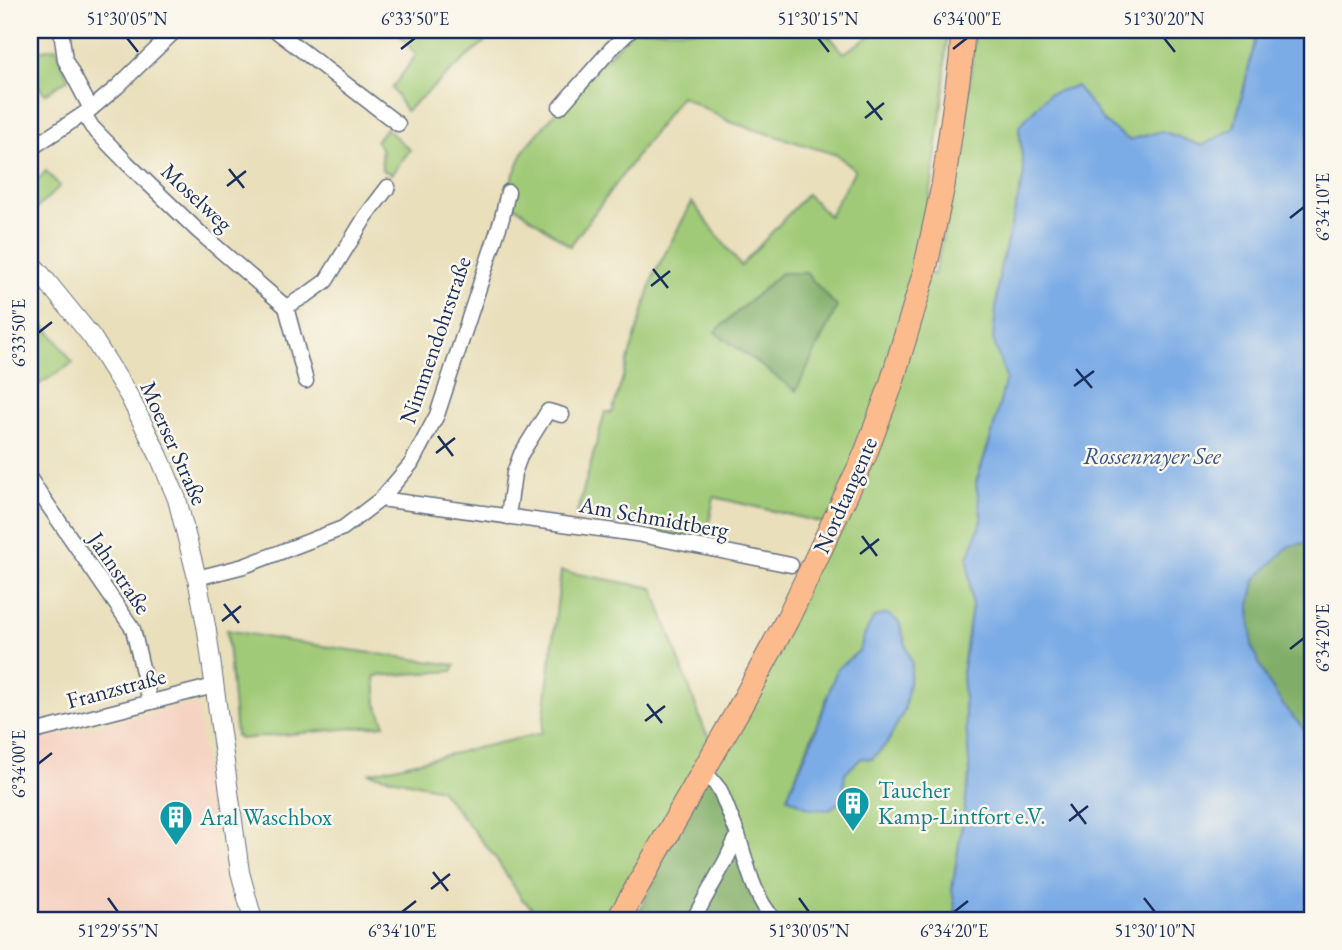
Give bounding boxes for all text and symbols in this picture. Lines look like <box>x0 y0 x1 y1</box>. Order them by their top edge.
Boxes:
text: 51°30'05"N <box>87 7 168 30</box>
text: 6°33'50"E <box>381 7 449 30</box>
text: 51°30'15"N <box>778 7 859 30</box>
text: 6°34'00"E <box>933 7 1001 30</box>
text: 51°30'20"N <box>1124 7 1205 30</box>
street label: Moselweg <box>155 156 240 239</box>
text: 6°34'10"E <box>1311 173 1334 241</box>
street label: Nimmendohrstraße <box>392 252 478 428</box>
text: 6°33'50"E <box>7 299 30 367</box>
street label: Moerser Straße <box>133 376 215 510</box>
street label: Nordtangente <box>806 432 884 558</box>
water label: Rossenrayer See <box>1083 440 1222 471</box>
street label: Am Schmidtberg <box>576 489 732 545</box>
street label: Jahnstraße <box>80 524 158 620</box>
text: 6°34'20"E <box>1311 604 1334 672</box>
street label: Franzstraße <box>63 660 169 716</box>
text: 6°34'00"E <box>7 730 30 798</box>
place label: Taucher Kamp-Lintfort e.V. <box>878 775 1045 831</box>
building icon: Taucher Kamp-Lintfort e.V. <box>834 784 872 833</box>
building icon: Aral Waschbox <box>157 798 195 847</box>
place label: Aral Waschbox <box>199 802 332 832</box>
text: 51°29'55"N <box>78 919 159 942</box>
text: 6°34'10"E <box>368 919 436 942</box>
text: 51°30'05"N <box>769 919 850 942</box>
text: 6°34'20"E <box>920 919 988 942</box>
text: 51°30'10"N <box>1115 919 1196 942</box>

